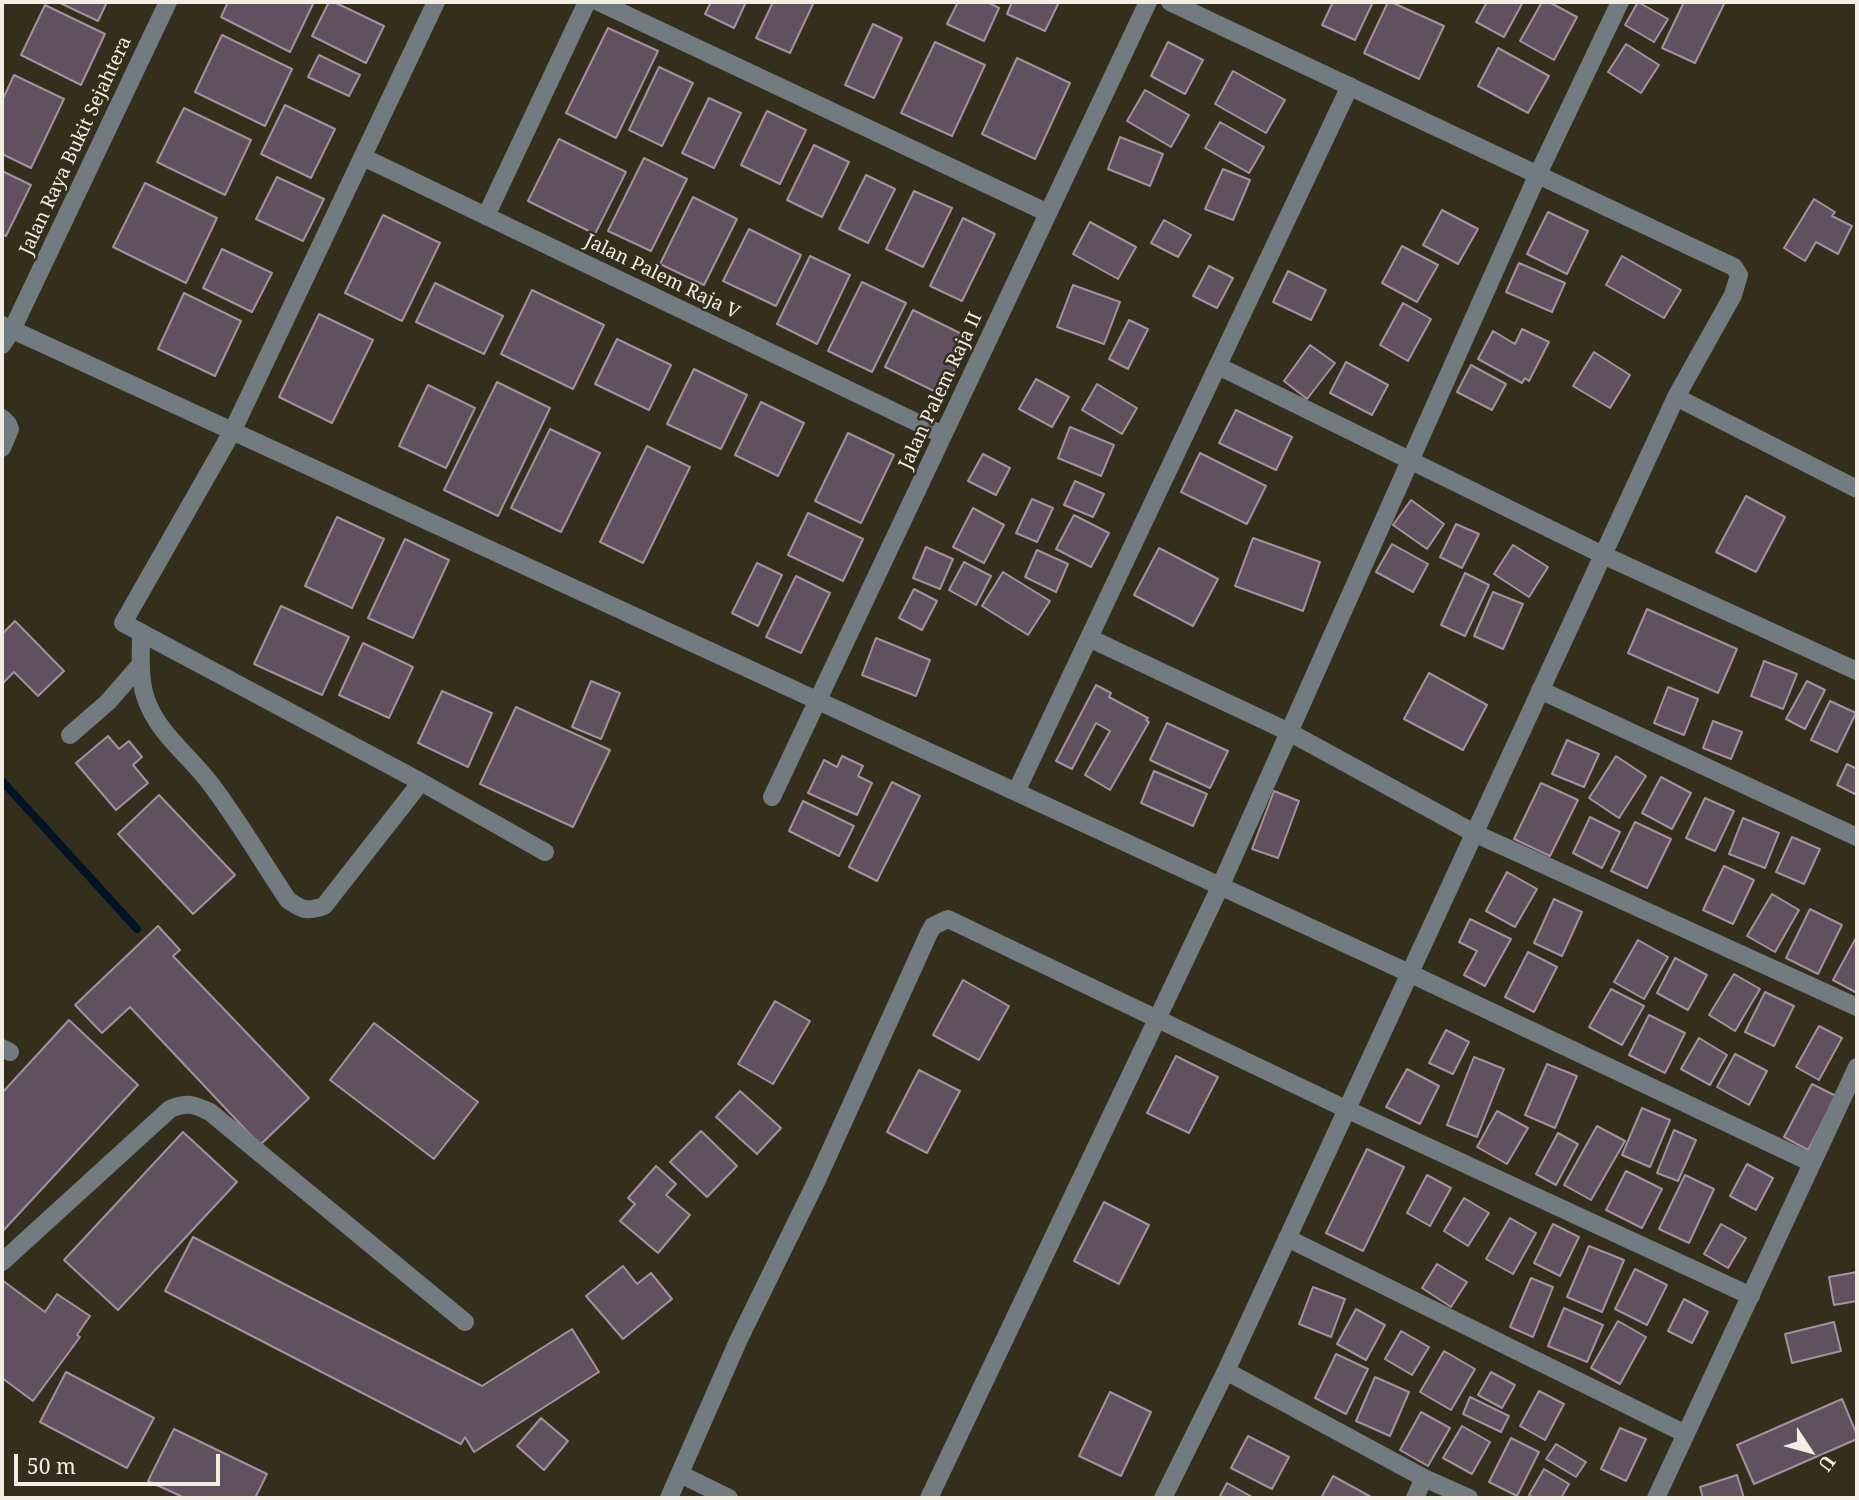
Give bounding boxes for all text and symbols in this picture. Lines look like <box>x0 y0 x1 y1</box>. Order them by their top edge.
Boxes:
street label: Jalan Raya Bukit Sejahtera <box>15 33 137 259</box>
street label: Jalan Palem Raja V <box>581 230 743 324</box>
street label: Jalan Palem Raja II <box>895 309 987 473</box>
north arrow <box>1775 1416 1845 1486</box>
scale bar <box>18 1440 224 1484</box>
text: U <box>1812 1450 1842 1477</box>
text: 50 m <box>27 1452 76 1480</box>

